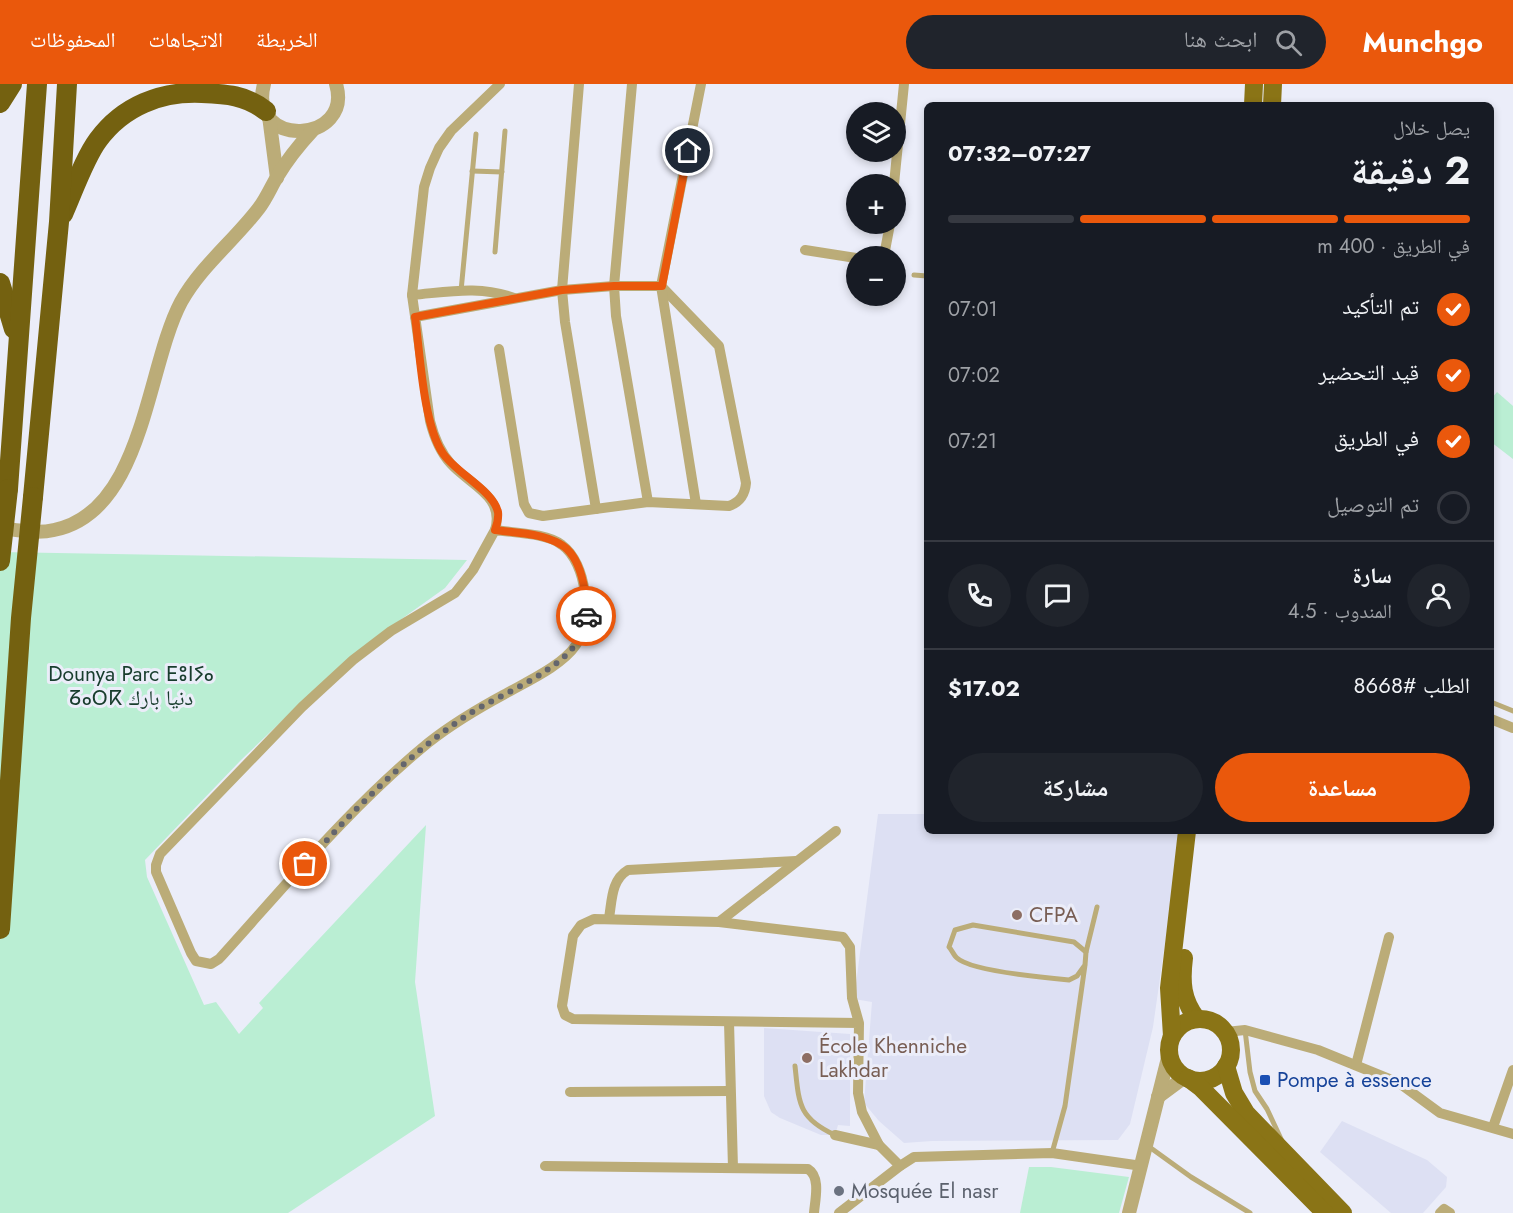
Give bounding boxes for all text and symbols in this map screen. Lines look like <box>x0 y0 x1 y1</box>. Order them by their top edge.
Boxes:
search box <box>906 15 1326 69</box>
text: Munchgo <box>1362 22 1483 63</box>
text: ابحث هنا <box>1184 23 1257 55</box>
text: المحفوظات <box>30 25 115 55</box>
text: الاتجاهات <box>148 25 223 55</box>
text: الخريطة <box>256 25 318 55</box>
icon: search <box>1272 26 1305 59</box>
map controls <box>846 102 906 306</box>
button: layers <box>846 102 906 162</box>
text: يصل خلال <box>1393 114 1470 143</box>
pin <box>662 125 713 176</box>
icon: home <box>671 134 704 167</box>
text: 07:27–07:32 <box>948 137 1091 169</box>
text: 2 دقيقة <box>1351 142 1470 199</box>
button: + <box>846 174 906 234</box>
text: في الطريق · 400 m <box>1317 232 1470 261</box>
button: − <box>846 246 906 306</box>
text: تم التأكيد <box>1342 290 1419 322</box>
icon: check <box>1437 293 1470 326</box>
text: 07:01 <box>948 295 998 324</box>
text: قيد التحضير <box>1318 356 1419 388</box>
icon: check <box>1437 359 1470 392</box>
text: 07:02 <box>948 361 1000 390</box>
text: في الطريق <box>1334 422 1419 454</box>
icon: check <box>1437 425 1470 458</box>
text: 07:21 <box>948 427 997 456</box>
text: تم التوصيل <box>1327 488 1419 520</box>
text: سارة <box>1353 559 1392 591</box>
button: phone <box>948 564 1011 627</box>
button: chat <box>1026 564 1089 627</box>
button: person <box>1407 564 1470 627</box>
courier <box>556 586 616 646</box>
text: المندوب · 4.5 <box>1288 597 1392 626</box>
icon: car <box>570 600 603 633</box>
park label: Dounya Parc ⴹⵓⵏⵢⴰ ⵒⴰⵔⴽ دنيا بارك <box>48 659 214 713</box>
text: الطلب #8668 <box>1354 669 1470 701</box>
text: $17.02 <box>948 672 1020 704</box>
button: مشاركة <box>948 753 1203 822</box>
button: مساعدة <box>1215 753 1470 822</box>
pin <box>279 838 330 889</box>
icon: bag <box>288 847 321 880</box>
place label: CFPA <box>1029 900 1078 930</box>
marker: CFPA <box>1010 908 1024 922</box>
place label: École Khenniche Lakhdar <box>819 1031 967 1085</box>
marker: École Khenniche Lakhdar <box>800 1051 814 1065</box>
place label: Pompe à essence <box>1277 1065 1432 1095</box>
marker: Pompe à essence <box>1258 1073 1272 1087</box>
place label: Mosquée El nasr <box>851 1176 999 1206</box>
marker: Mosquée El nasr <box>832 1184 846 1198</box>

